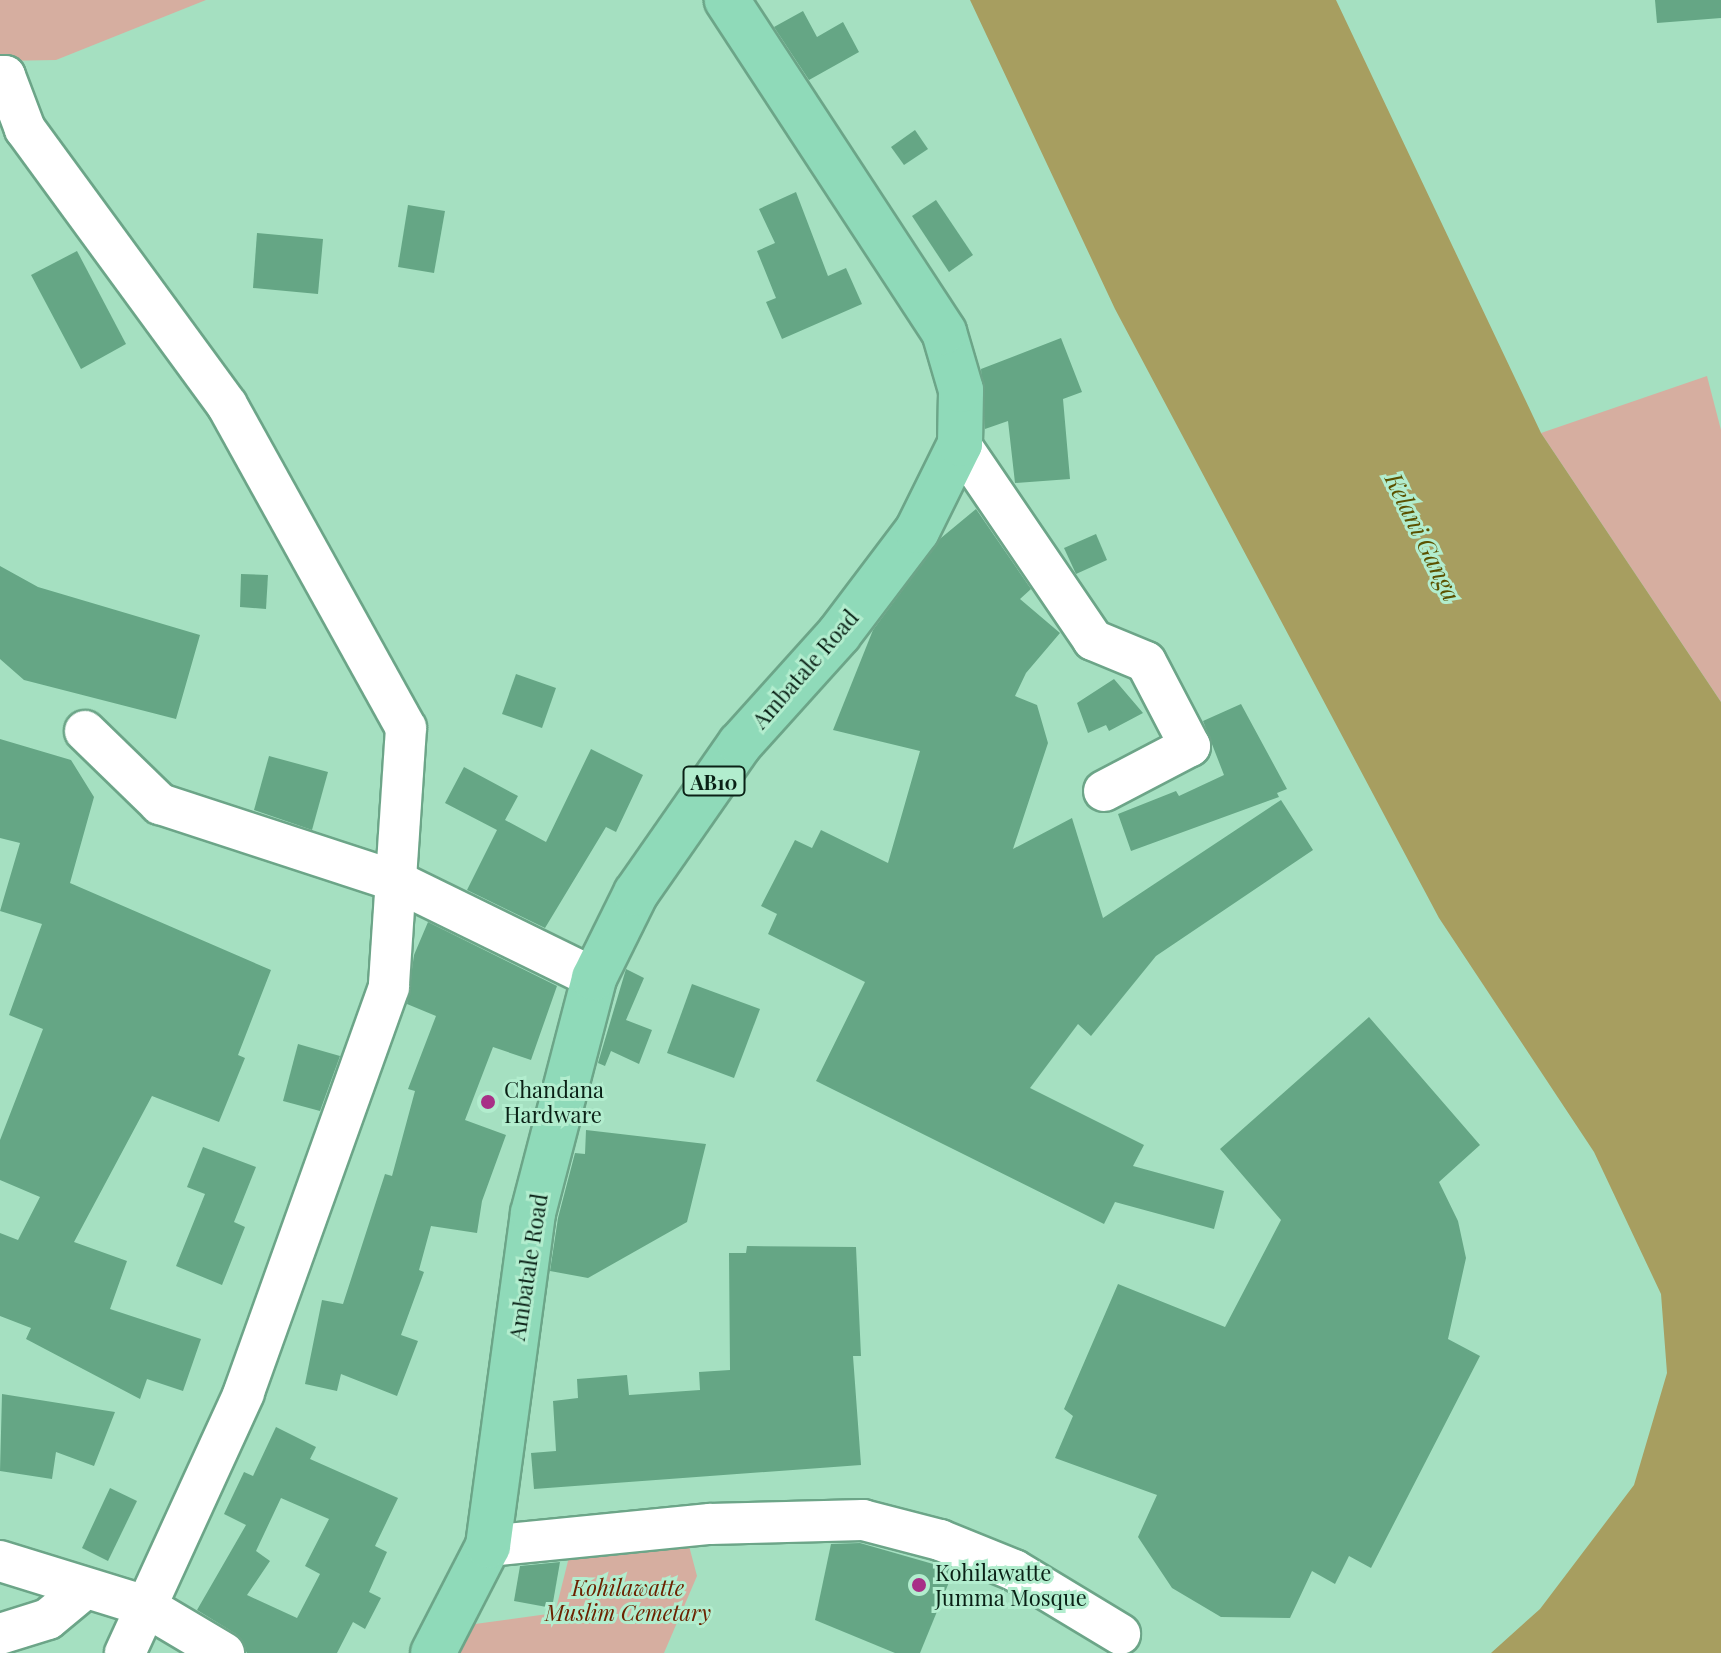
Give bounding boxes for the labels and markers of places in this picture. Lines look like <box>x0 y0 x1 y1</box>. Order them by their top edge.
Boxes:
place label: Chandana Hardware <box>504 1076 604 1128</box>
marker: Chandana Hardware <box>479 1093 497 1111</box>
place label: Kohilawatte Jumma Mosque <box>935 1559 1087 1610</box>
marker: Kohilawatte Jumma Mosque <box>910 1576 928 1594</box>

